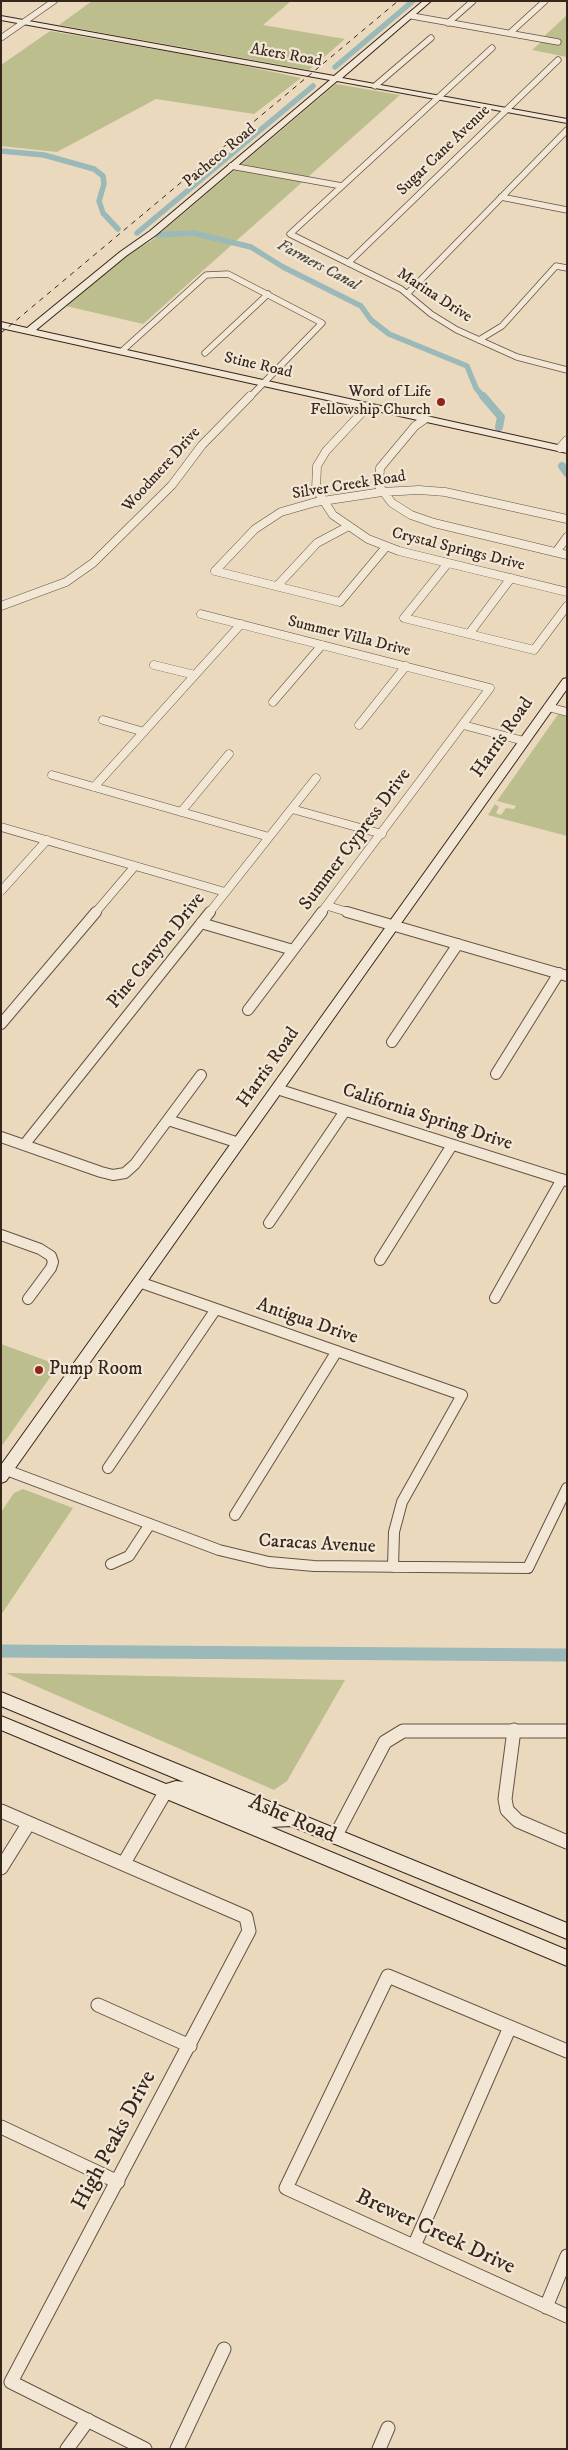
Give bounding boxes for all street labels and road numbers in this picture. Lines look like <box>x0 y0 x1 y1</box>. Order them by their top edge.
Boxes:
street label: Akers Road <box>249 40 323 72</box>
street label: Sugar Cane Avenue <box>393 102 495 200</box>
street label: Pacheco Road <box>180 120 260 192</box>
street label: Marina Drive <box>393 265 475 327</box>
street label: Stine Road <box>222 349 294 383</box>
street label: Woodmere Drive <box>119 424 205 516</box>
street label: Silver Creek Road <box>291 468 407 504</box>
street label: Crystal Springs Drive <box>389 524 527 576</box>
street label: Summer Villa Drive <box>286 612 412 662</box>
street label: Harris Road <box>467 693 539 783</box>
street label: Summer Cypress Drive <box>295 765 417 915</box>
street label: Pine Canyon Drive <box>103 888 211 1014</box>
street label: Harris Road <box>233 1023 305 1113</box>
street label: California Spring Drive <box>339 1080 515 1156</box>
street label: Antigua Drive <box>253 1294 361 1350</box>
street label: Caracas Avenue <box>258 1531 376 1559</box>
street label: Ashe Road <box>244 1790 340 1850</box>
street label: High Peaks Drive <box>67 2067 163 2215</box>
street label: Brewer Creek Drive <box>351 2185 519 2281</box>

